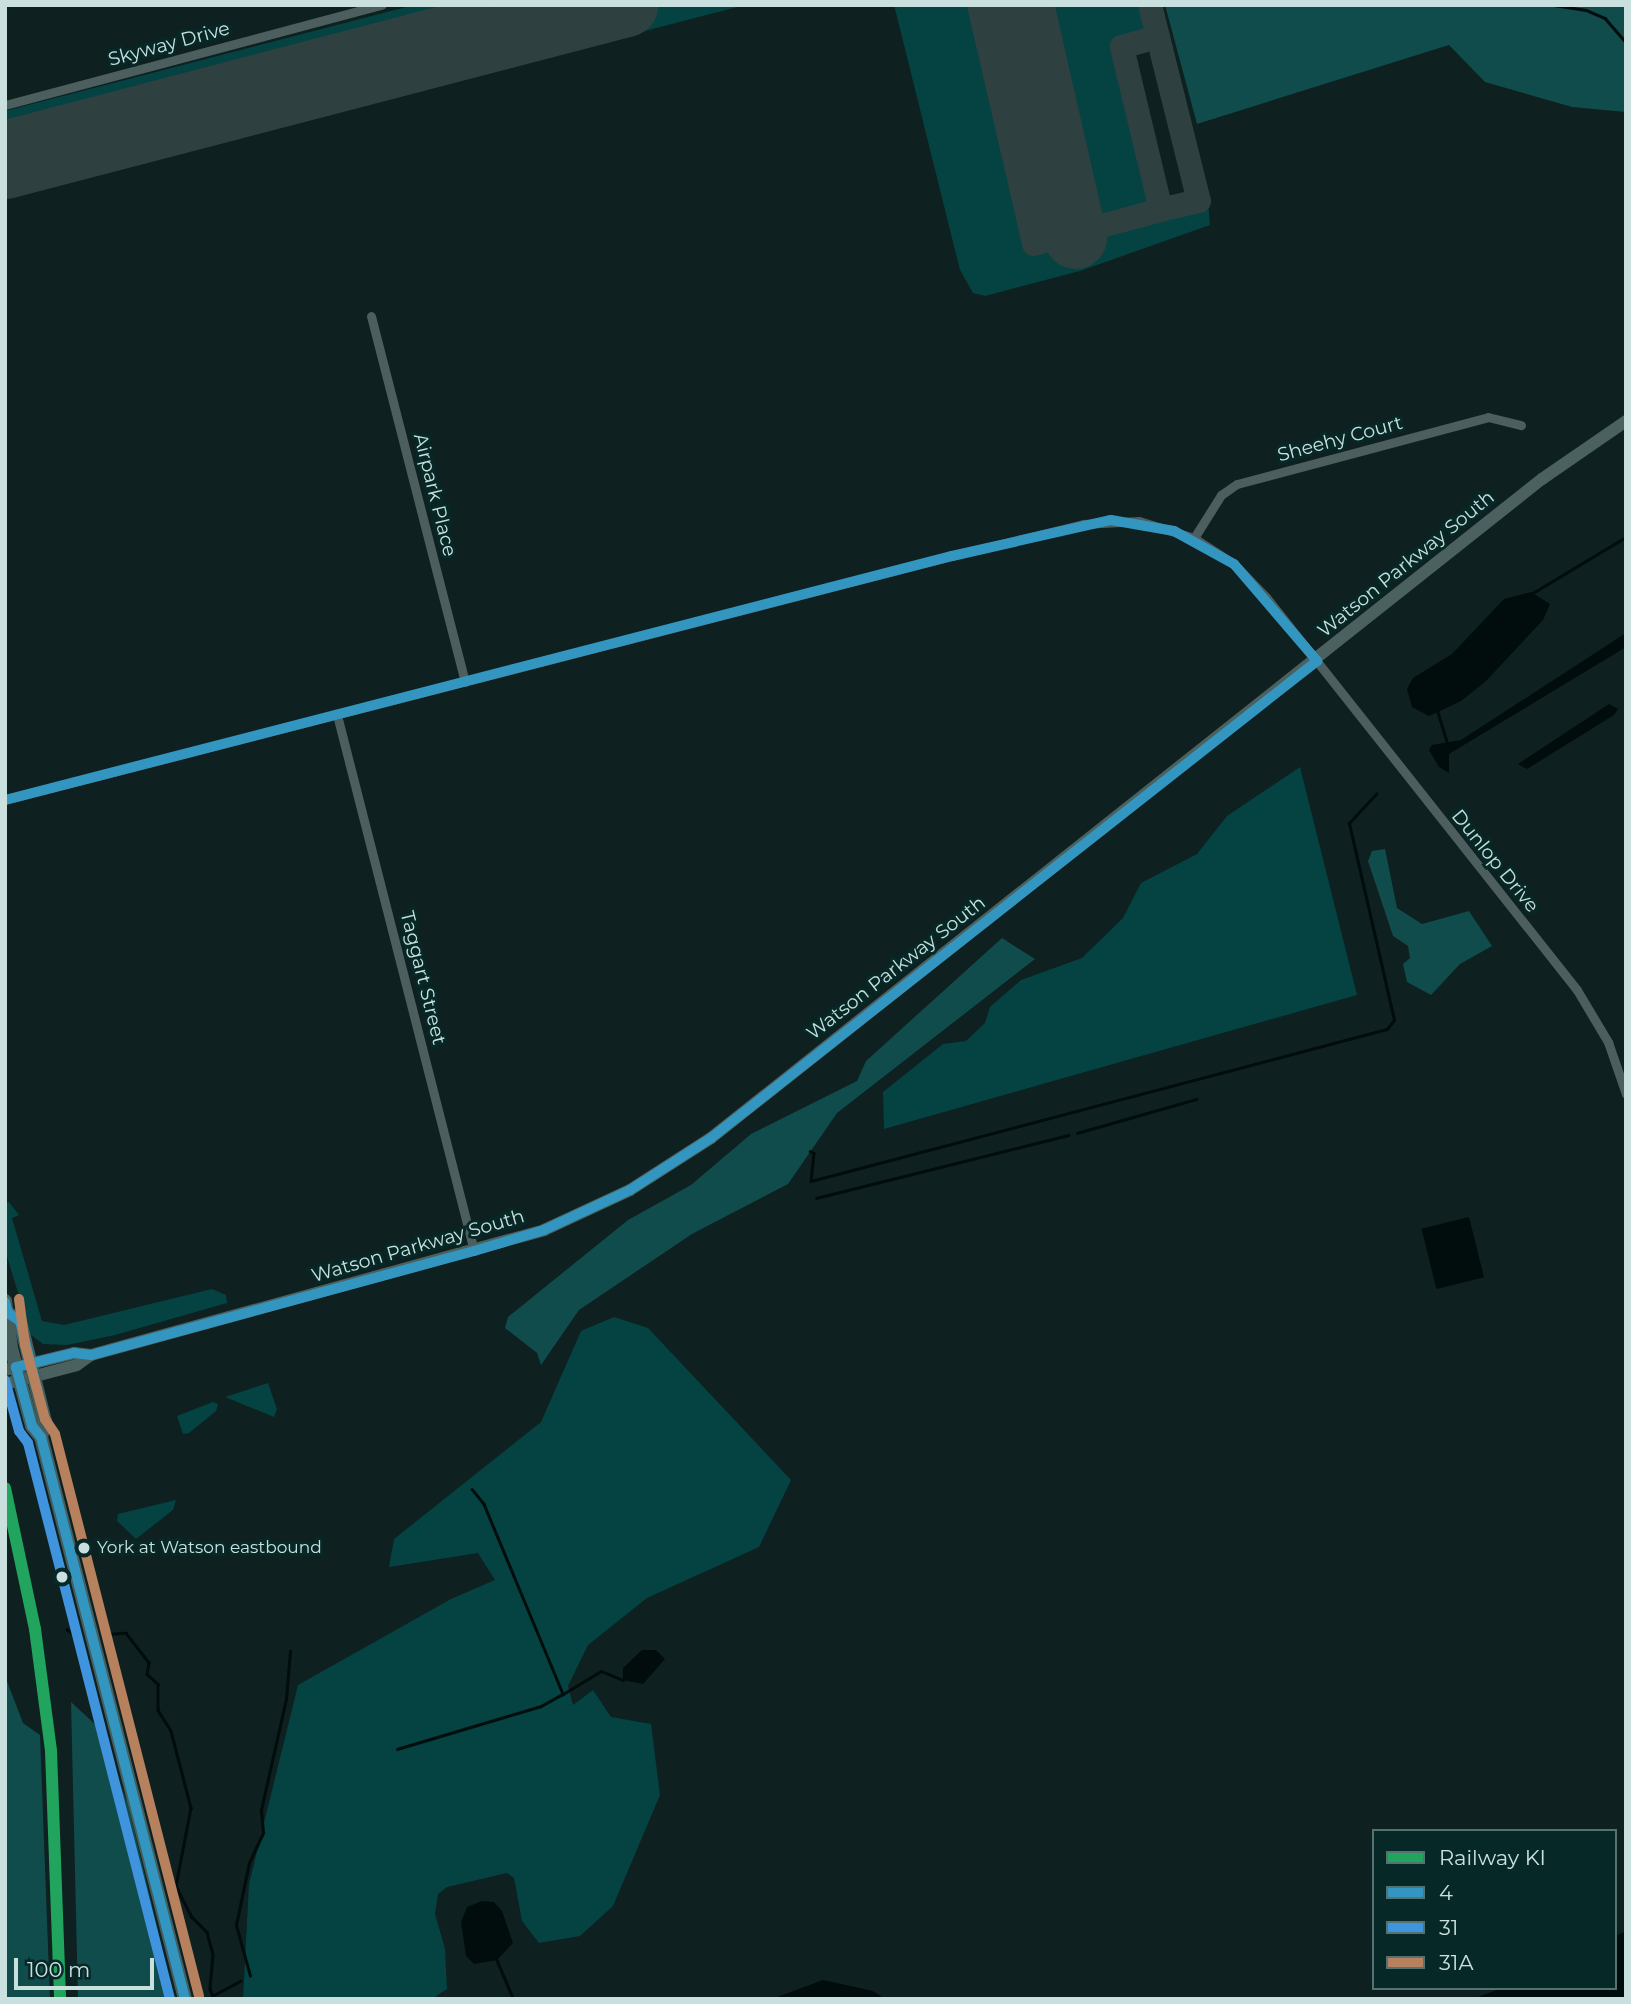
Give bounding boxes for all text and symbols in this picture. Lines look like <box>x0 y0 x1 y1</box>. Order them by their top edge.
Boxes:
street label: Skyway Drive <box>106 17 232 71</box>
street label: Sheehy Court <box>1275 411 1405 467</box>
street label: Airpark Place <box>409 431 461 559</box>
street label: Watson Parkway South <box>1313 486 1499 642</box>
street label: Dunlop Drive <box>1447 805 1543 917</box>
street label: Watson Parkway South <box>802 891 990 1045</box>
street label: Taggart Street <box>395 909 451 1047</box>
street label: Watson Parkway South <box>309 1205 527 1287</box>
place label: York at Watson eastbound <box>97 1538 322 1558</box>
marker: York at Watson eastbound <box>77 1541 91 1555</box>
unlabelled marker <box>55 1570 69 1584</box>
legend <box>1372 1829 1617 1990</box>
text: Railway KI <box>1439 1845 1546 1870</box>
text: 4 <box>1439 1880 1453 1905</box>
text: 31 <box>1439 1915 1458 1940</box>
scale bar <box>18 1944 158 1988</box>
text: 31A <box>1439 1950 1473 1975</box>
text: 100 m <box>27 1957 90 1982</box>

